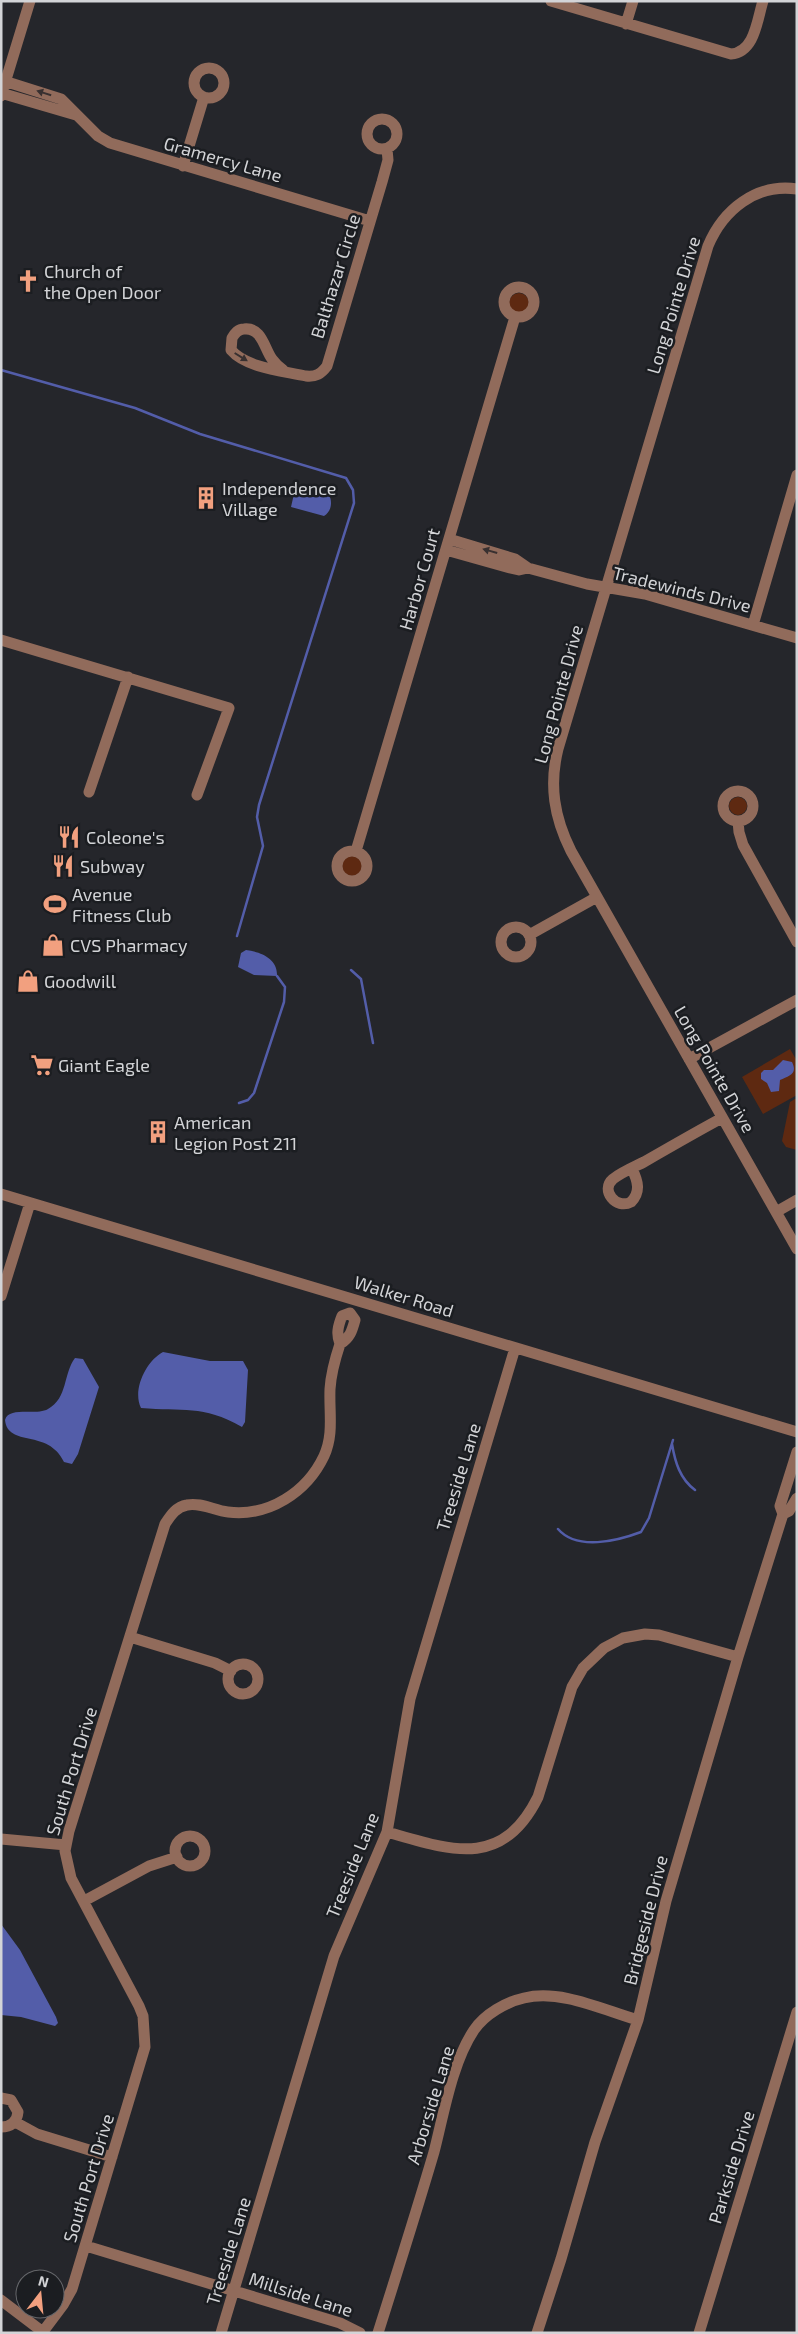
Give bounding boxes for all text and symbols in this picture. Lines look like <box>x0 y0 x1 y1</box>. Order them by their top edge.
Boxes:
one-way arrow <box>37 88 52 96</box>
street label: Gramercy Lane <box>161 132 285 186</box>
street label: Balthazar Circle <box>306 211 364 341</box>
street label: Long Pointe Drive <box>642 233 704 377</box>
place label: Church of the Open Door <box>44 260 161 303</box>
church icon: Church of the Open Door <box>15 268 41 294</box>
one-way arrow <box>234 352 248 362</box>
place label: Independence Village <box>222 477 336 520</box>
building icon: Independence Village <box>193 485 219 511</box>
street label: Harbor Court <box>394 525 444 633</box>
one-way arrow <box>482 547 497 555</box>
street label: Tradewinds Drive <box>611 561 753 617</box>
street label: Long Pointe Drive <box>529 622 587 766</box>
restaurant icon: Coleone's <box>56 824 82 850</box>
place label: Coleone's <box>86 826 165 848</box>
restaurant icon: Subway <box>50 853 76 879</box>
place label: Subway <box>80 855 145 877</box>
place label: Avenue Fitness Club <box>72 883 172 926</box>
sports icon: Avenue Fitness Club <box>42 891 68 917</box>
shop icon: CVS Pharmacy <box>40 932 66 958</box>
place label: CVS Pharmacy <box>70 934 188 956</box>
shop icon: Goodwill <box>15 968 41 994</box>
place label: Goodwill <box>44 970 117 992</box>
street label: Long Pointe Drive <box>670 1002 760 1136</box>
supermarket icon: Giant Eagle <box>29 1052 55 1078</box>
place label: Giant Eagle <box>58 1054 150 1076</box>
place label: American Legion Post 211 <box>174 1111 297 1154</box>
building icon: American Legion Post 211 <box>145 1119 171 1145</box>
street label: Walker Road <box>352 1270 456 1322</box>
street label: Treeside Lane <box>431 1420 485 1534</box>
street label: South Port Drive <box>41 1704 101 1838</box>
street label: Treeside Lane <box>321 1809 383 1921</box>
street label: Bridgeside Drive <box>618 1853 672 1987</box>
street label: Arborside Lane <box>402 2043 458 2167</box>
street label: Parkside Drive <box>703 2108 759 2226</box>
street label: South Port Drive <box>58 2111 118 2245</box>
street label: Treeside Lane <box>201 2194 255 2308</box>
street label: Millside Lane <box>246 2267 356 2321</box>
north arrow <box>15 2269 65 2319</box>
text: N <box>37 2271 51 2291</box>

